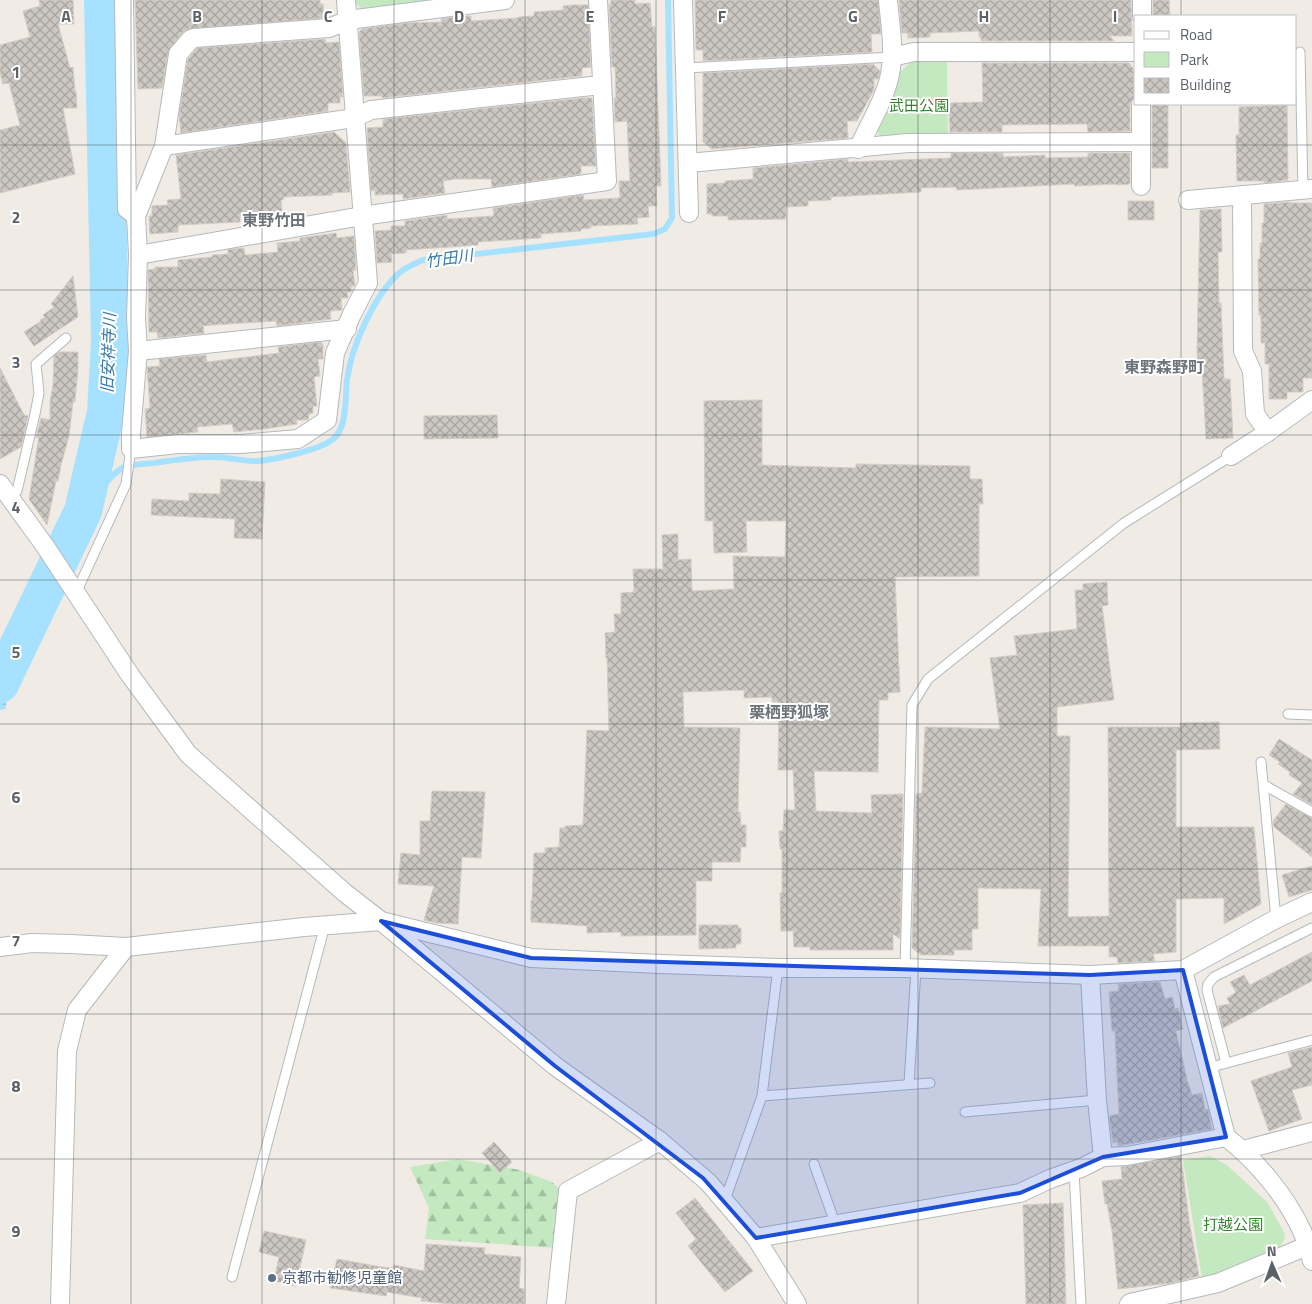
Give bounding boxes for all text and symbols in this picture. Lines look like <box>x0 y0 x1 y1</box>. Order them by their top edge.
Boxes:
text: A <box>61 4 71 28</box>
text: B <box>192 4 202 28</box>
text: C <box>324 4 333 28</box>
text: D <box>454 4 464 28</box>
text: E <box>586 4 595 28</box>
text: F <box>718 4 727 28</box>
text: G <box>848 4 858 28</box>
text: H <box>979 4 989 28</box>
text: I <box>1113 4 1117 28</box>
legend <box>1134 15 1297 105</box>
text: Road <box>1180 23 1212 46</box>
text: Park <box>1180 48 1209 71</box>
text: 1 <box>12 60 20 84</box>
text: Building <box>1180 73 1231 96</box>
park label: 武田公園 <box>889 94 949 117</box>
text: 2 <box>12 205 20 229</box>
district label: 東野竹田 <box>242 208 306 232</box>
water label: 竹田川 <box>424 242 476 273</box>
water label: 旧安祥寺川 <box>95 311 121 393</box>
text: 3 <box>12 350 20 374</box>
district label: 東野森野町 <box>1124 355 1204 379</box>
text: 4 <box>12 495 21 519</box>
text: 5 <box>12 640 21 664</box>
district label: 栗栖野狐塚 <box>749 700 829 724</box>
text: 6 <box>12 785 21 809</box>
text: 7 <box>12 929 20 953</box>
text: 8 <box>12 1074 21 1098</box>
park label: 打越公園 <box>1203 1213 1263 1236</box>
text: 9 <box>12 1219 21 1243</box>
north arrow <box>1247 1239 1297 1289</box>
text: N <box>1266 1240 1277 1261</box>
place label: 京都市勧修児童館 <box>282 1266 402 1289</box>
marker: 京都市勧修児童館 <box>266 1272 278 1284</box>

